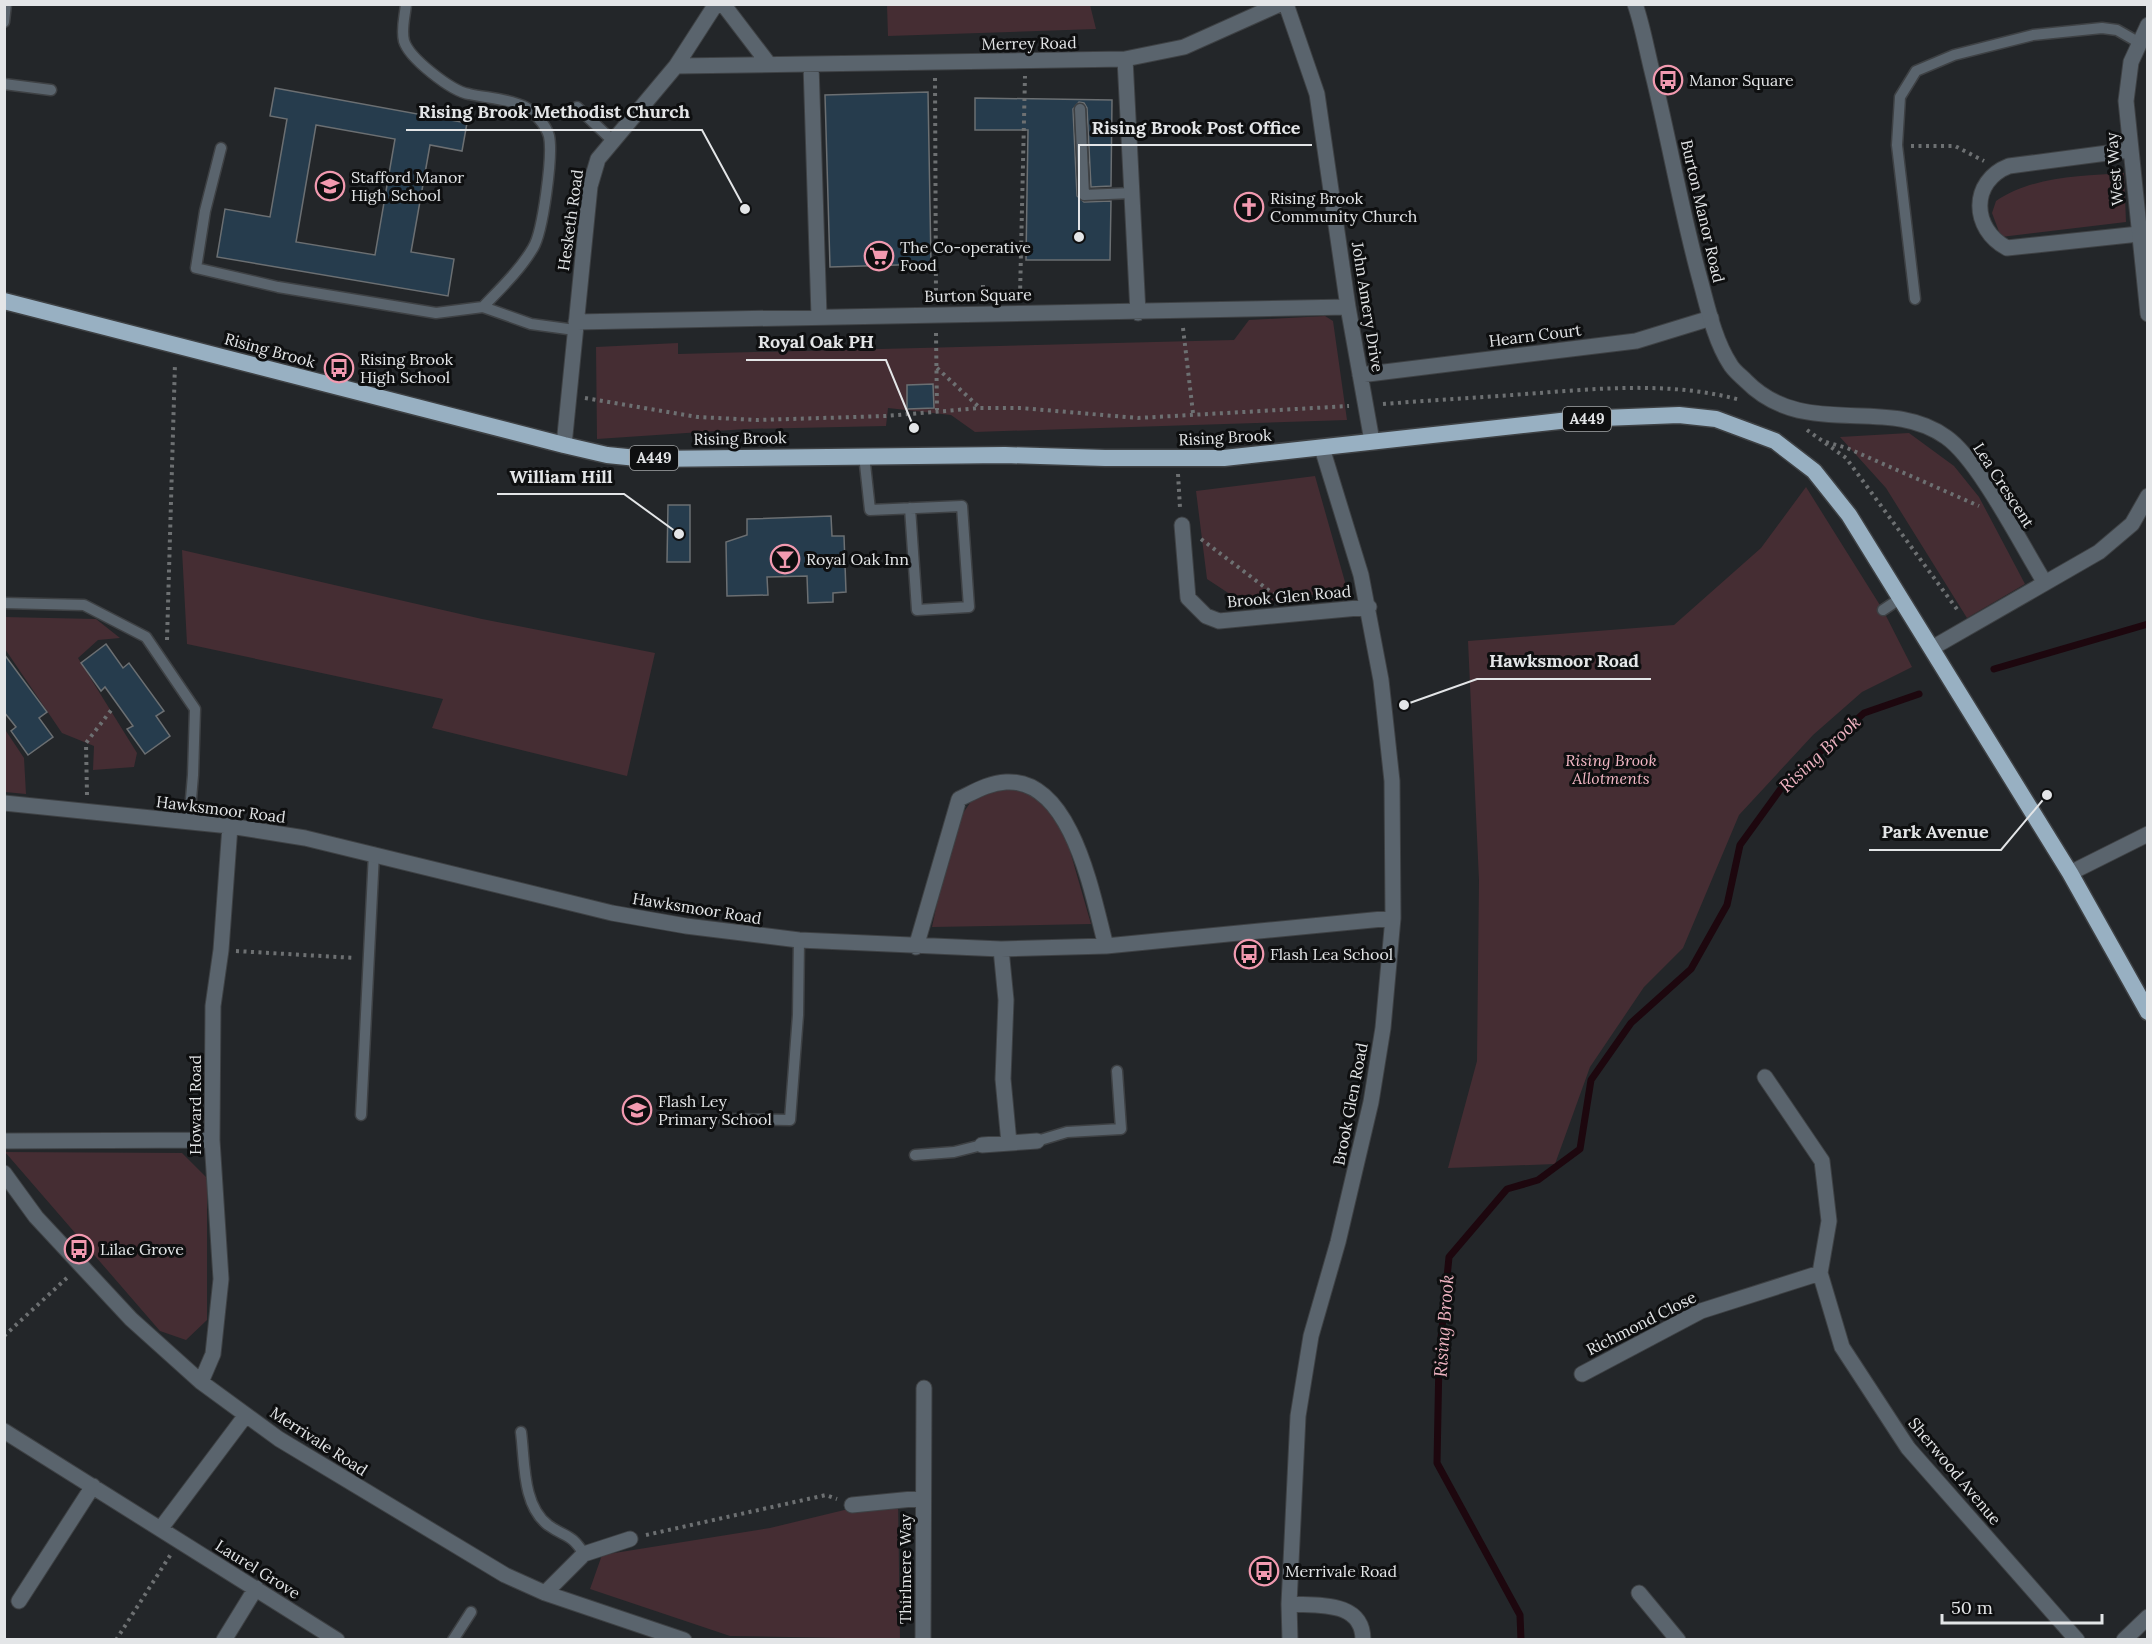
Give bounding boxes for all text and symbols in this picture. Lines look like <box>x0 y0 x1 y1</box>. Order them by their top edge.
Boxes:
street label: Merrey Road <box>981 32 1077 54</box>
bus stop icon: Manor Square <box>1652 64 1684 96</box>
place label: Manor Square <box>1689 70 1794 90</box>
callout: Rising Brook Methodist Church <box>406 94 702 130</box>
text: Rising Brook Methodist Church <box>418 100 690 123</box>
callout: Rising Brook Post Office <box>1079 109 1312 145</box>
text: Rising Brook Post Office <box>1092 116 1301 139</box>
street label: West Way <box>2101 131 2127 207</box>
street label: Burton Manor Road <box>1677 138 1729 285</box>
place label: Stafford Manor High School <box>351 167 464 205</box>
street label: Hesketh Road <box>553 168 587 272</box>
school or university icon: Stafford Manor High School <box>314 170 346 202</box>
place label: Rising Brook Community Church <box>1270 188 1418 226</box>
church icon: Rising Brook Community Church <box>1233 191 1265 223</box>
place label: The Co-operative Food <box>900 237 1031 275</box>
street label: John Amery Drive <box>1348 239 1388 374</box>
supermarket icon: The Co-operative Food <box>863 240 895 272</box>
street label: Burton Square <box>924 284 1032 306</box>
street label: Hearn Court <box>1488 319 1583 351</box>
callout: Royal Oak PH <box>746 324 886 360</box>
street label: Rising Brook <box>222 328 318 372</box>
text: Royal Oak PH <box>758 330 874 353</box>
place label: Rising Brook High School <box>360 349 454 387</box>
bus stop icon: Rising Brook High School <box>323 352 355 384</box>
road number: A449 <box>1563 407 1611 431</box>
street label: Rising Brook <box>1178 425 1272 449</box>
street label: Rising Brook <box>693 427 787 449</box>
street label: Lea Crescent <box>1969 439 2039 532</box>
road number: A449 <box>630 446 678 470</box>
callout: William Hill <box>497 458 624 494</box>
text: William Hill <box>510 465 613 488</box>
bar icon: Royal Oak Inn <box>769 543 801 575</box>
place label: Royal Oak Inn <box>806 549 909 569</box>
street label: Brook Glen Road <box>1226 581 1352 611</box>
callout: Hawksmoor Road <box>1477 643 1651 679</box>
text: Hawksmoor Road <box>1489 649 1639 672</box>
water label: Rising Brook <box>1774 710 1865 797</box>
park label: Rising Brook Allotments <box>1565 750 1657 788</box>
street label: Hawksmoor Road <box>155 791 287 827</box>
callout: Park Avenue <box>1869 814 2001 850</box>
text: Park Avenue <box>1881 820 1989 843</box>
street label: Hawksmoor Road <box>631 888 763 928</box>
bus stop icon: Flash Lea School <box>1233 938 1265 970</box>
place label: Flash Lea School <box>1270 944 1393 964</box>
street label: Brook Glen Road <box>1328 1041 1372 1167</box>
street label: Howard Road <box>185 1055 205 1155</box>
place label: Flash Ley Primary School <box>658 1091 772 1129</box>
school or university icon: Flash Ley Primary School <box>621 1094 653 1126</box>
bus stop icon: Lilac Grove <box>63 1233 95 1265</box>
place label: Lilac Grove <box>100 1239 184 1259</box>
water label: Rising Brook <box>1428 1274 1459 1378</box>
street label: Richmond Close <box>1583 1287 1700 1359</box>
street label: Merrivale Road <box>267 1402 372 1480</box>
street label: Sherwood Avenue <box>1904 1413 2006 1529</box>
street label: Thirlmere Way <box>895 1513 915 1624</box>
street label: Laurel Grove <box>212 1535 304 1603</box>
bus stop icon: Merrivale Road <box>1248 1555 1280 1587</box>
place label: Merrivale Road <box>1285 1561 1398 1581</box>
scale bar <box>1942 1587 2102 1625</box>
text: 50 m <box>1951 1596 1993 1619</box>

